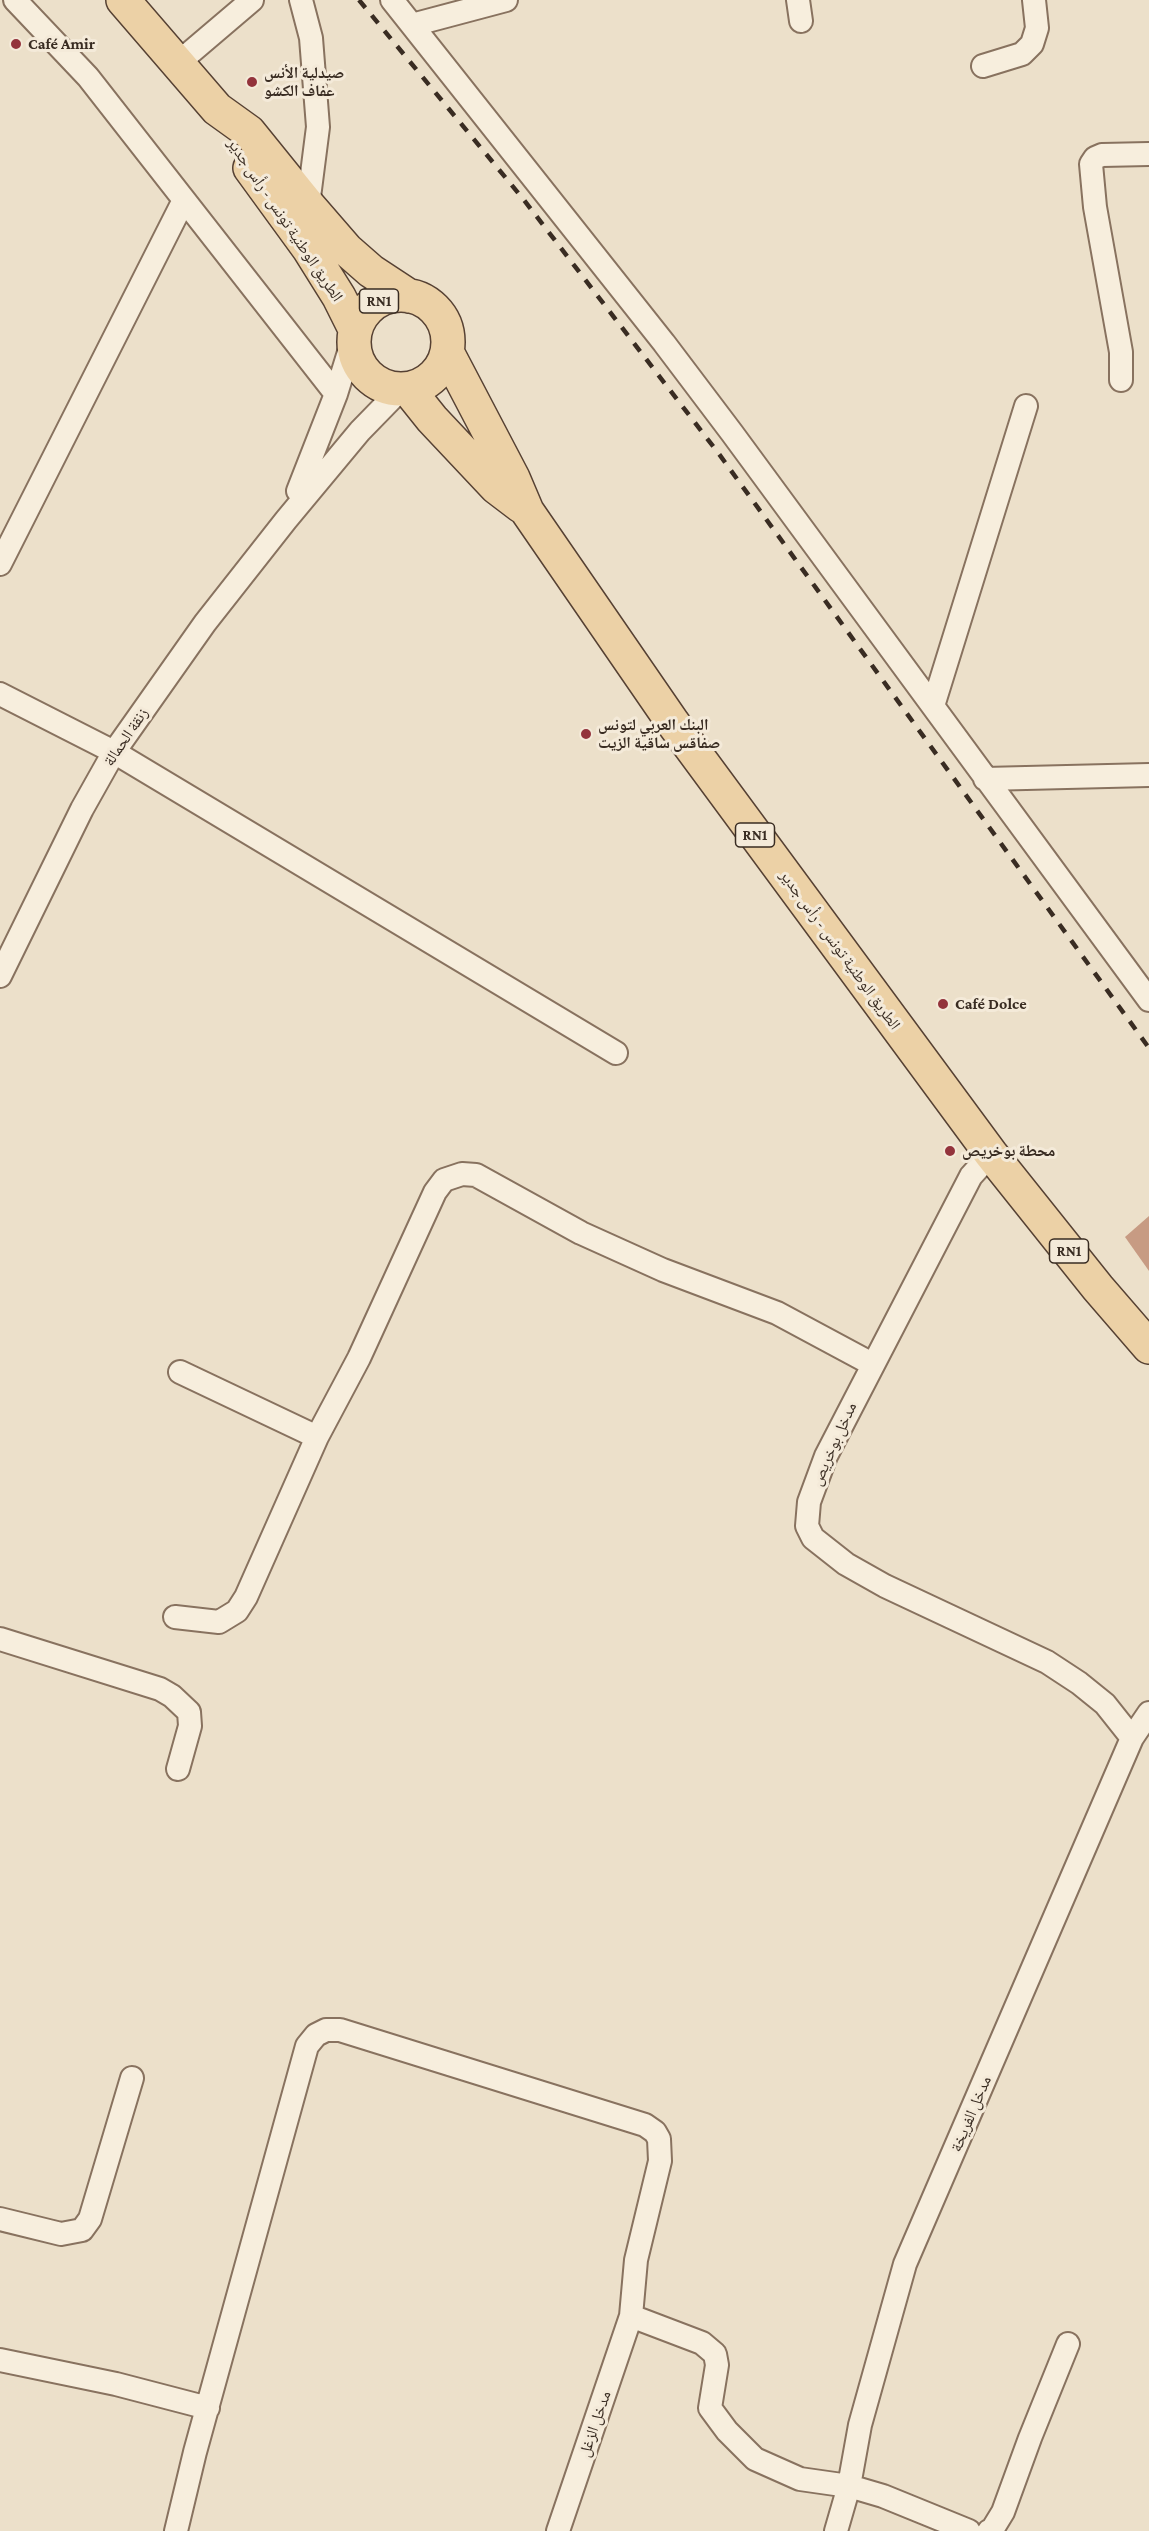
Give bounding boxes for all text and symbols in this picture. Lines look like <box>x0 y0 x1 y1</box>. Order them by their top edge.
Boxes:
place label: Café Amir <box>28 34 95 54</box>
marker: Café Amir <box>9 37 23 51</box>
place label: صيدلية الأنس عفاف الكشو <box>264 63 344 101</box>
marker: صيدلية الأنس عفاف الكشو <box>245 75 259 89</box>
street label: الطريق الوطنية تونس - رأس جدير <box>223 135 347 305</box>
road number: RN1 <box>360 289 398 313</box>
street label: زنقة الحمالة <box>100 704 152 770</box>
place label: البنك العربي لتونس صفاقس ساقية الزيت <box>598 715 720 753</box>
marker: البنك العربي لتونس صفاقس ساقية الزيت <box>579 727 593 741</box>
road number: RN1 <box>736 823 774 847</box>
street label: الطريق الوطنية تونس - رأس جدير <box>776 866 904 1034</box>
place label: Café Dolce <box>955 994 1027 1014</box>
marker: Café Dolce <box>936 997 950 1011</box>
place label: محطة بوخريص <box>962 1141 1055 1161</box>
marker: محطة بوخريص <box>943 1144 957 1158</box>
road number: RN1 <box>1050 1239 1088 1263</box>
street label: مدخل بوخريص <box>807 1399 861 1489</box>
street label: مدخل الفريخة <box>946 2073 996 2155</box>
street label: مدخل الزغل <box>575 2388 615 2460</box>

